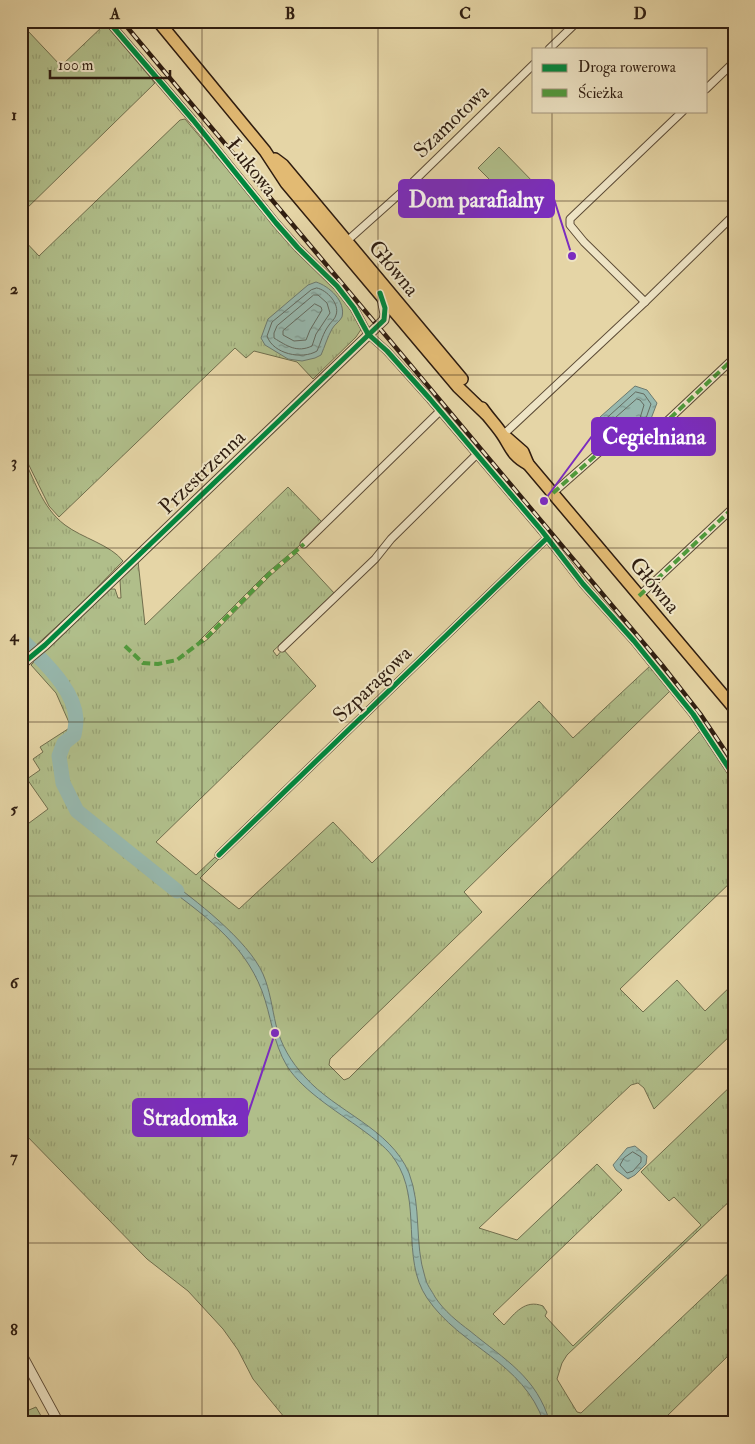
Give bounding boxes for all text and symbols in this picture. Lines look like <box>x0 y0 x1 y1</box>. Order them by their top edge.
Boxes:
text: A <box>109 4 121 24</box>
text: B <box>285 4 295 24</box>
text: C <box>459 4 471 24</box>
text: D <box>633 4 647 24</box>
scale bar <box>50 48 170 80</box>
legend <box>532 48 708 112</box>
text: 100 m <box>58 56 94 75</box>
text: Droga rowerowa <box>578 58 677 77</box>
street label: Szamotowa <box>408 78 495 164</box>
text: Ścieżka <box>578 83 624 103</box>
text: 1 <box>11 105 17 125</box>
street label: Łukowa <box>220 133 283 202</box>
callout: Dom parafialny <box>399 180 554 217</box>
text: Dom parafialny <box>408 186 545 215</box>
street label: Główna <box>362 235 425 302</box>
text: 2 <box>10 279 18 299</box>
callout: Cegielniana <box>592 418 715 455</box>
text: Cegielniana <box>602 423 707 452</box>
street label: Przestrzenna <box>153 424 252 520</box>
text: 3 <box>11 452 17 472</box>
street label: Główna <box>623 552 686 619</box>
text: 4 <box>9 626 20 646</box>
street label: Szparagowa <box>327 640 418 729</box>
text: 5 <box>10 799 18 819</box>
text: 6 <box>10 973 20 993</box>
callout: Stradomka <box>133 1099 247 1136</box>
text: Stradomka <box>143 1104 238 1132</box>
text: 7 <box>10 1147 18 1167</box>
text: 8 <box>10 1320 18 1340</box>

